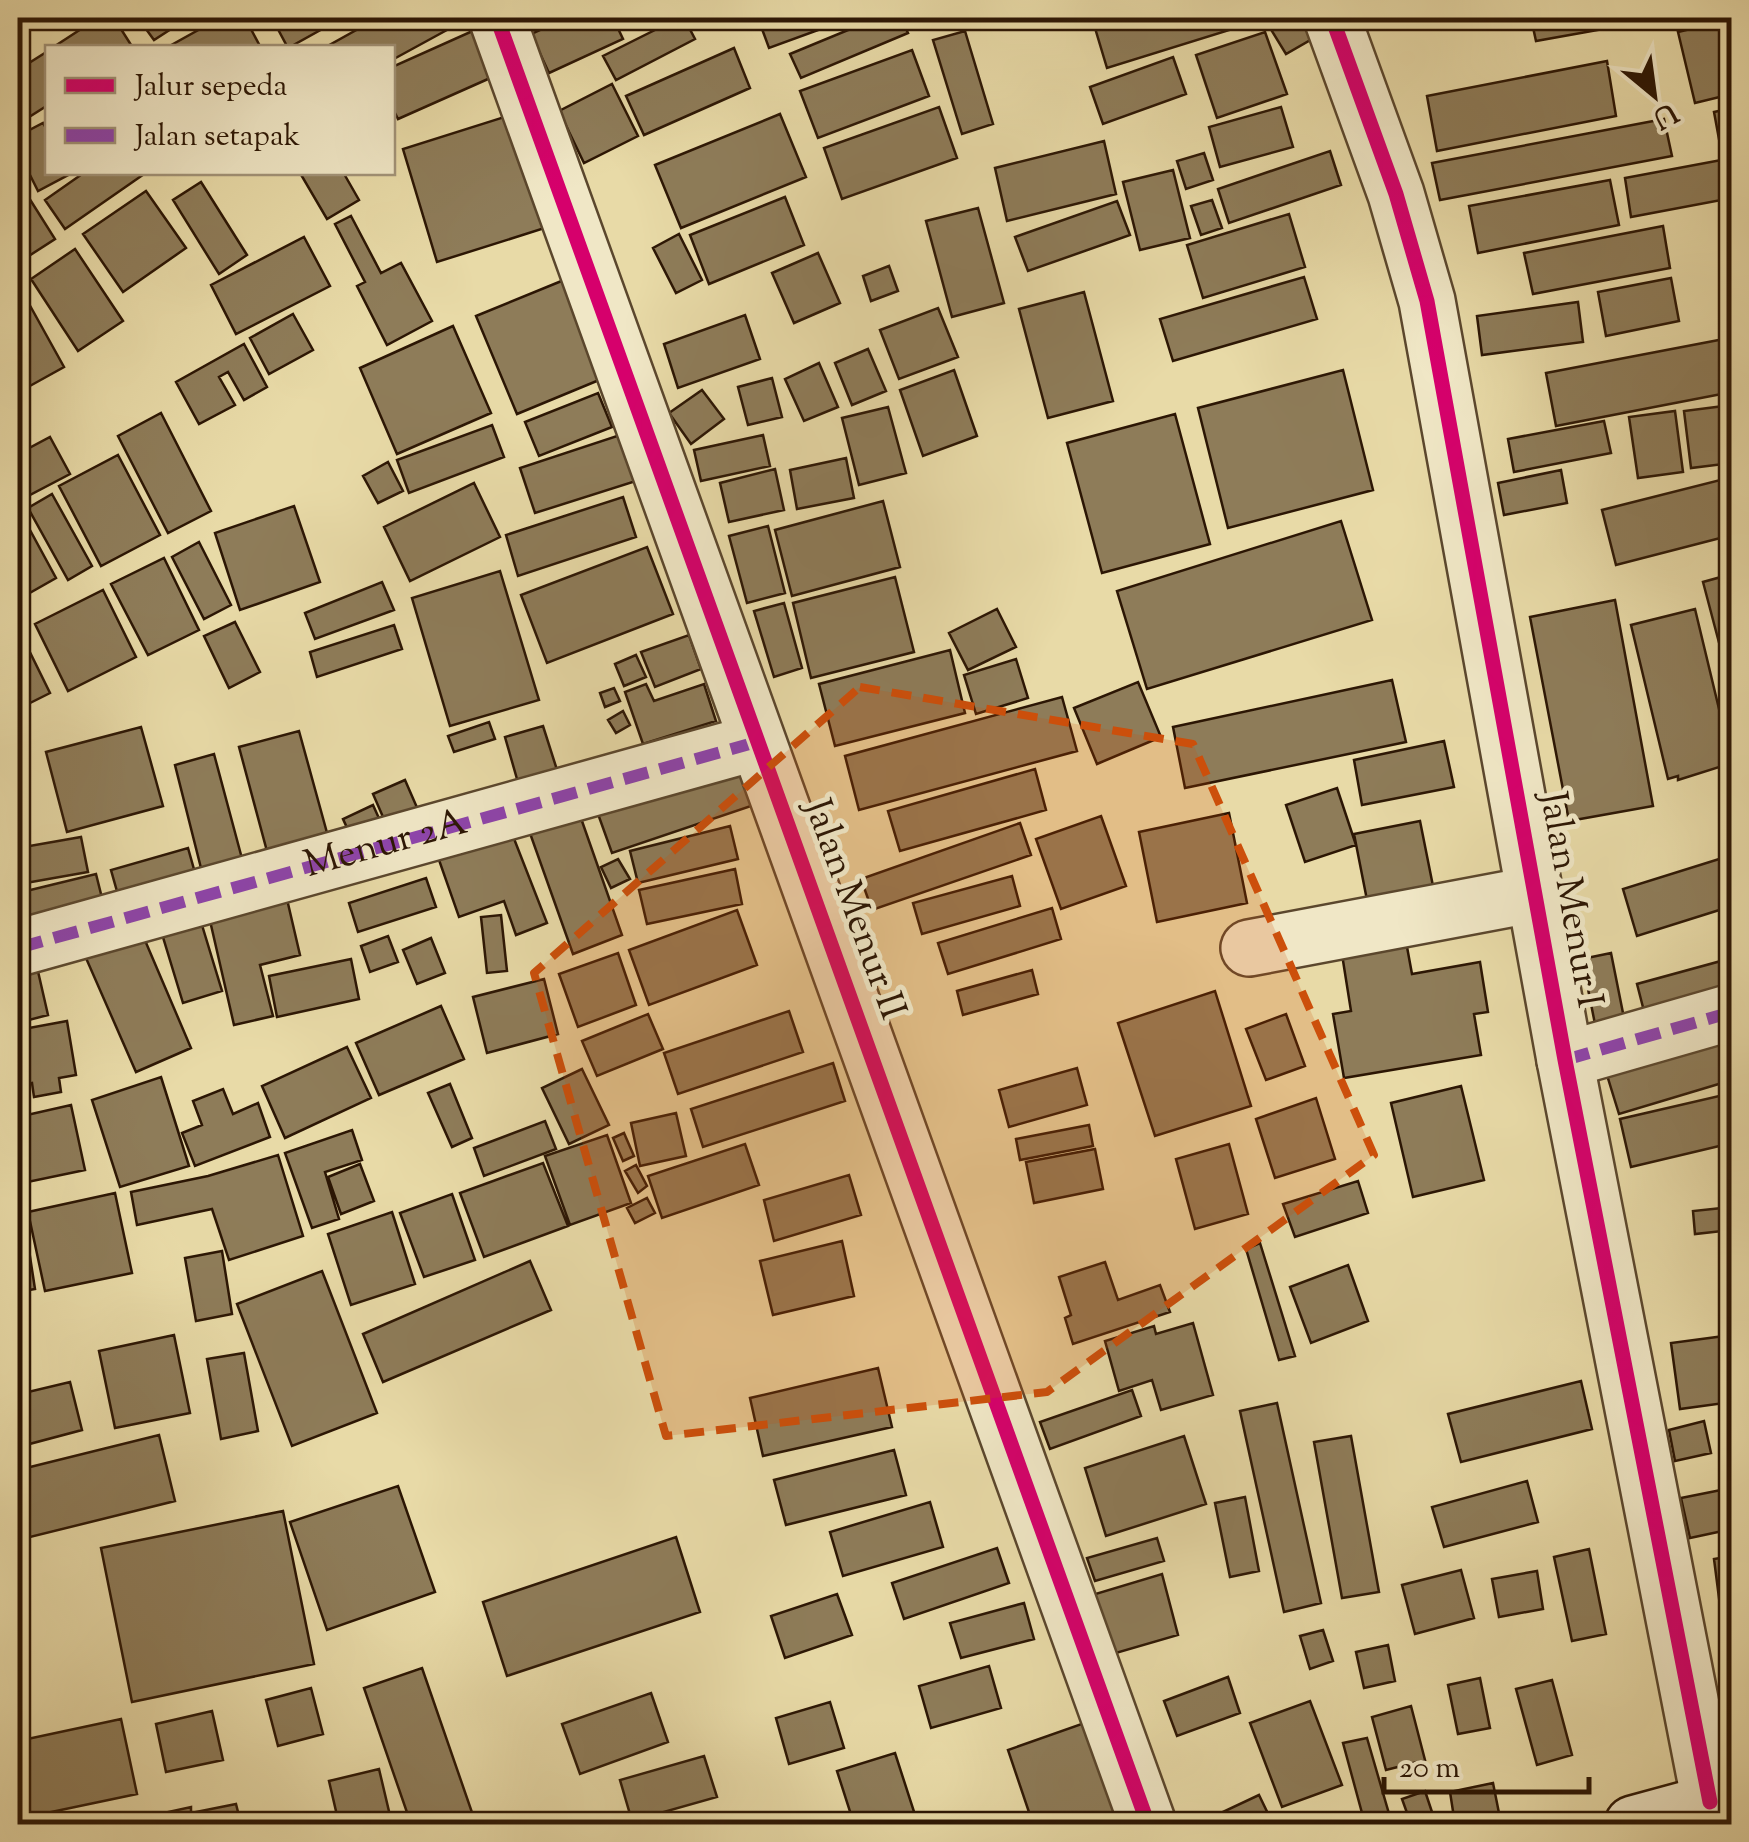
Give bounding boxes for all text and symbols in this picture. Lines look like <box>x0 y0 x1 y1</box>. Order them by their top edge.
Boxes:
legend <box>45 45 395 175</box>
north arrow <box>1604 45 1704 145</box>
text: Jalur sepeda <box>133 66 288 109</box>
text: U <box>1645 91 1684 137</box>
text: Jalan setapak <box>133 116 300 159</box>
street label: Jalan Menur I <box>1523 786 1615 1012</box>
street label: Jalan Menur II <box>788 791 918 1028</box>
street label: Menur 2A <box>298 797 474 894</box>
scale bar <box>1384 1732 1589 1794</box>
text: 20 m <box>1399 1748 1460 1791</box>

